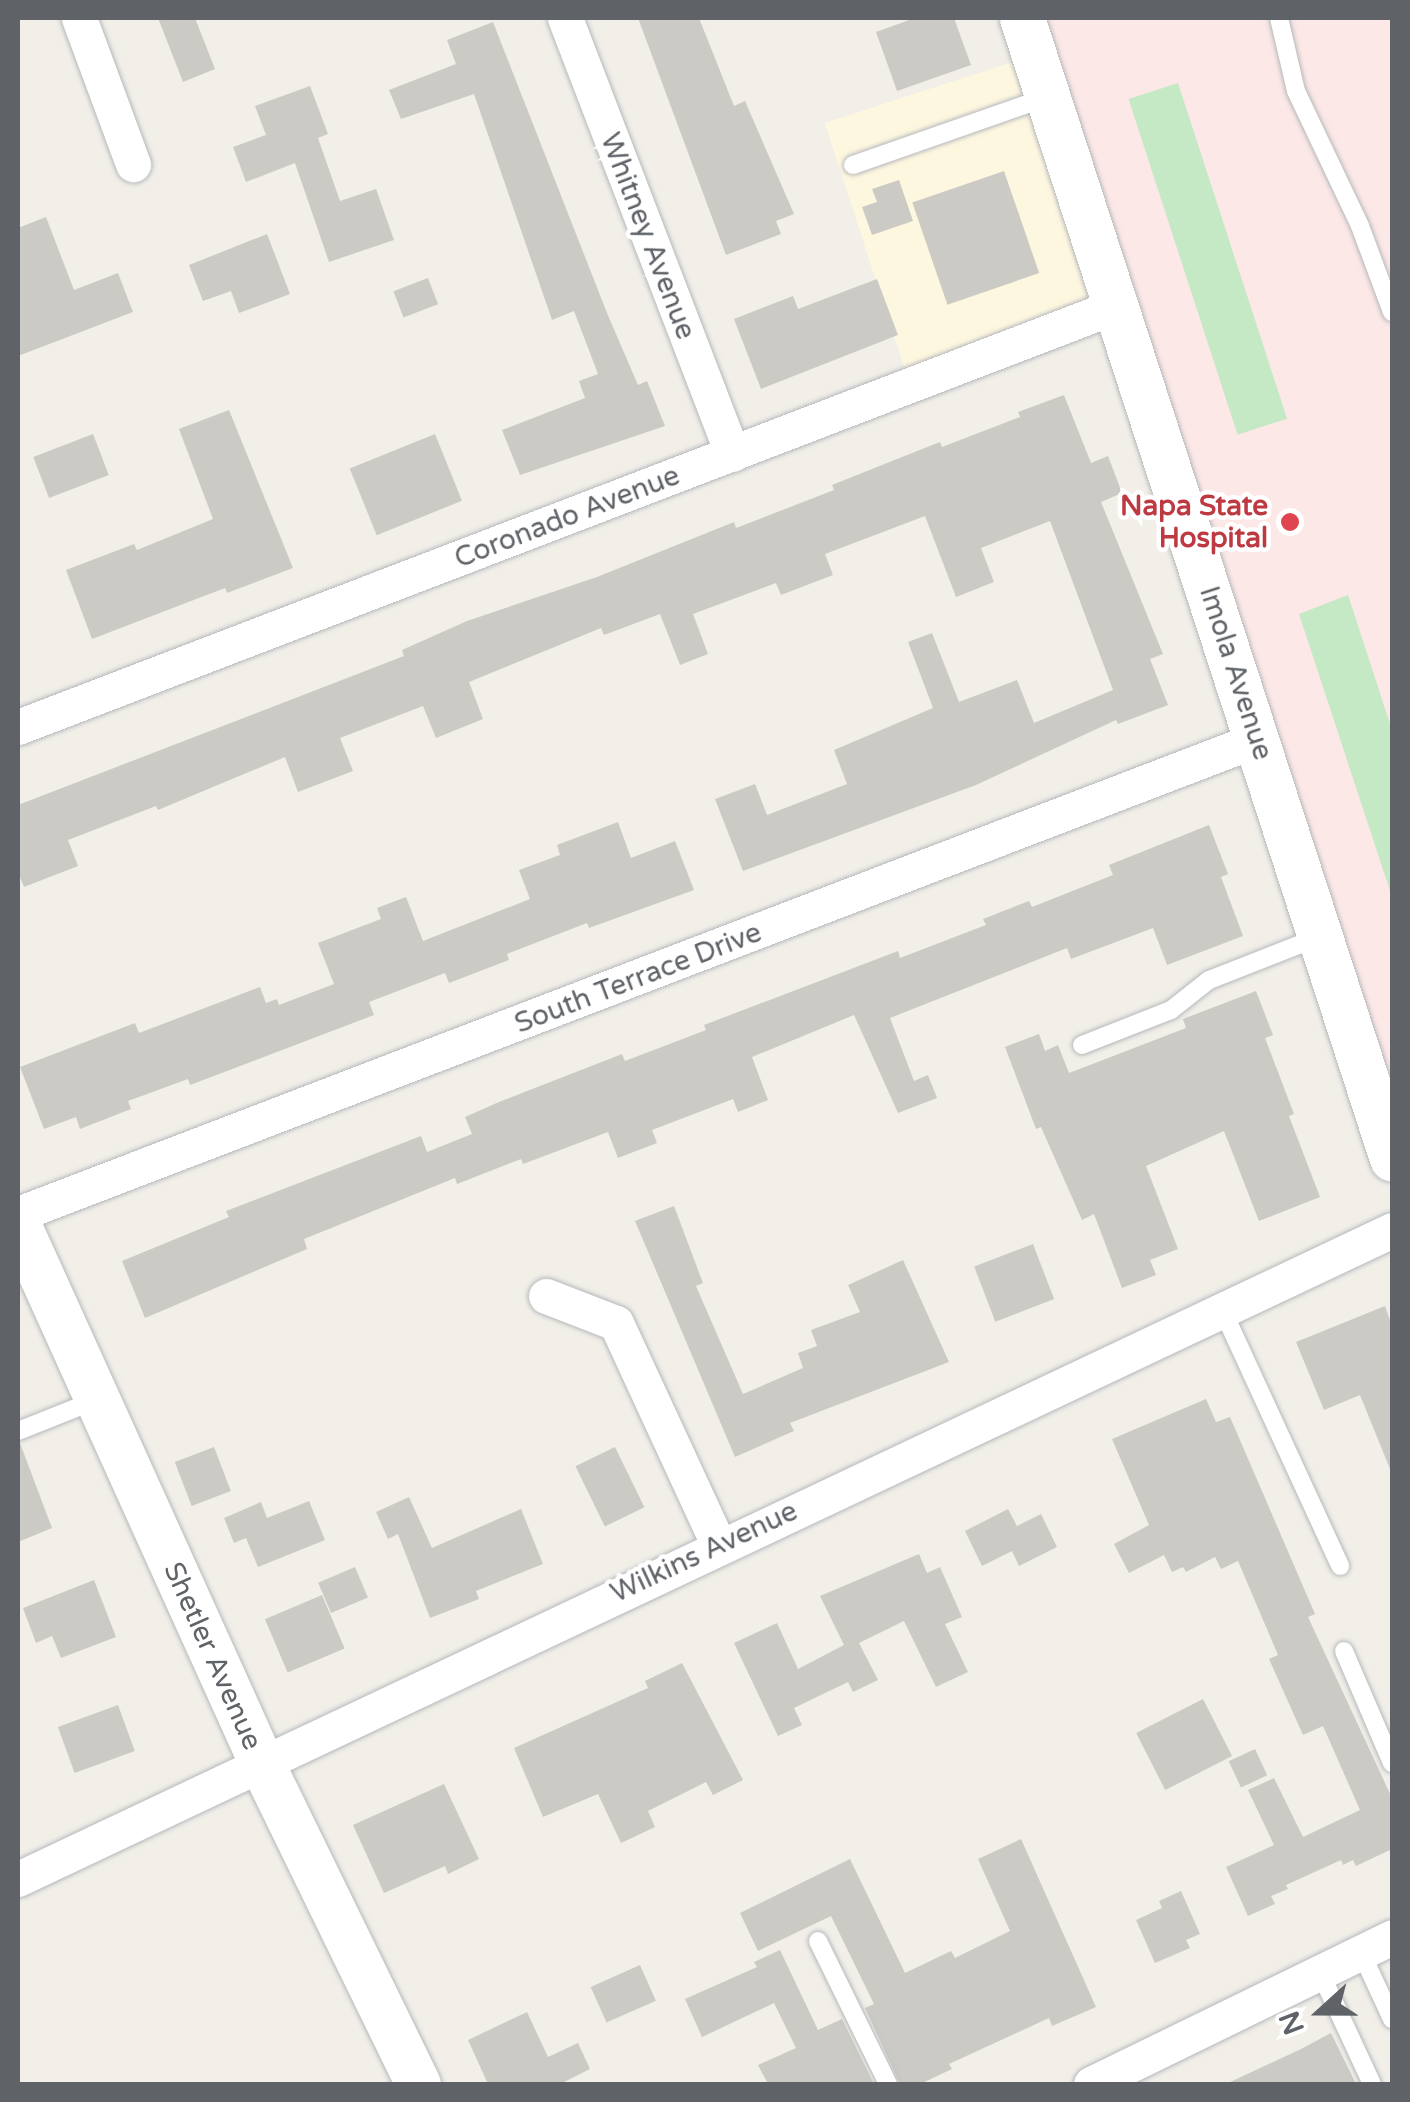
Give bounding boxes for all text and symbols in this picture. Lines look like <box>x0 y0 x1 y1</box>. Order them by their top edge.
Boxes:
street label: Whitney Avenue <box>593 128 703 344</box>
street label: Coronado Avenue <box>450 459 684 575</box>
place label: Napa State Hospital <box>1120 489 1268 555</box>
marker: Napa State Hospital <box>1277 509 1303 535</box>
street label: Imola Avenue <box>1192 582 1280 764</box>
street label: South Terrace Drive <box>510 915 766 1041</box>
street label: Wilkins Avenue <box>605 1494 803 1610</box>
street label: Shetler Avenue <box>157 1557 269 1755</box>
north arrow <box>1270 1962 1370 2062</box>
text: N <box>1272 2006 1312 2039</box>

